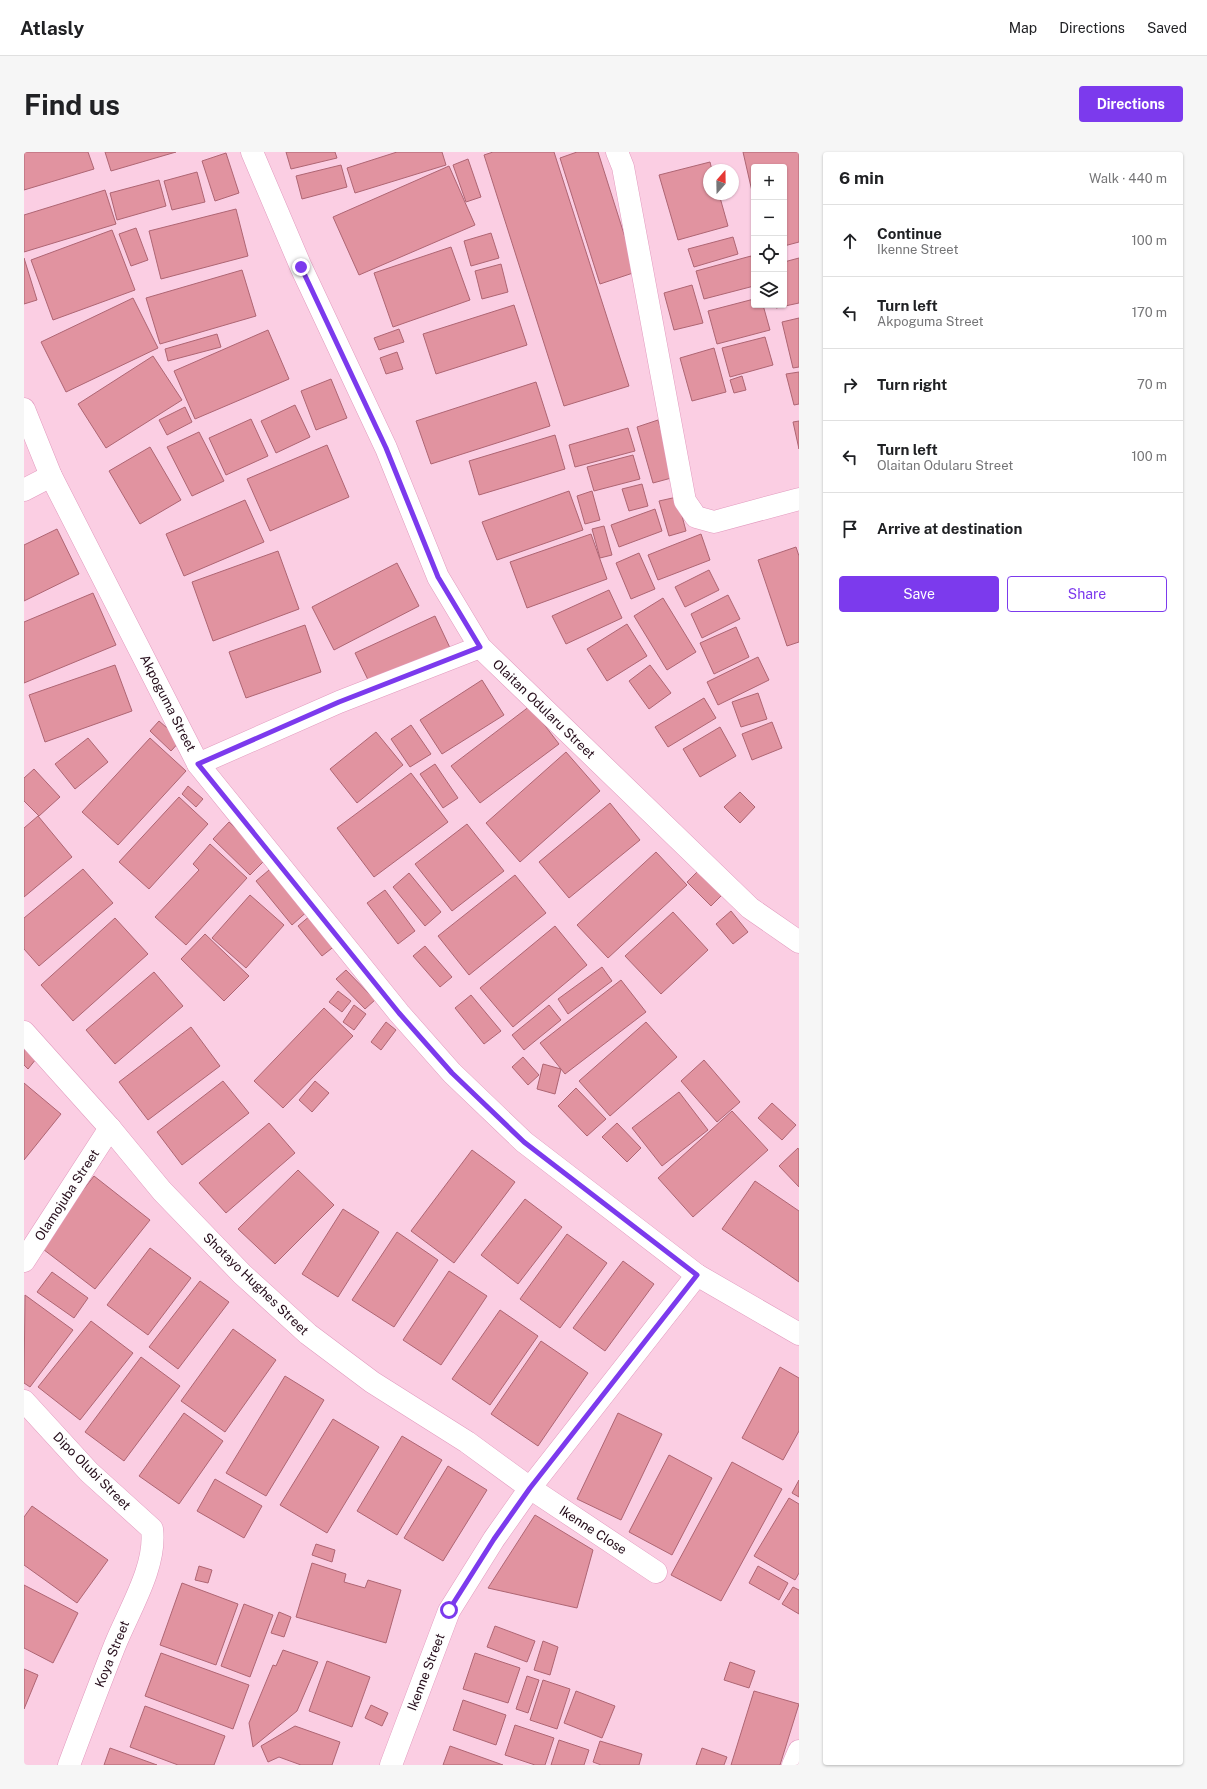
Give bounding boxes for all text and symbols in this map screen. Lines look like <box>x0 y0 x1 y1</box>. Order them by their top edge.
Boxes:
text: Atlasly <box>20 17 84 39</box>
text: Map <box>1009 20 1037 36</box>
text: Directions <box>1059 20 1125 36</box>
text: Saved <box>1147 20 1187 36</box>
button: Directions <box>1079 86 1183 122</box>
text: Find us <box>24 88 120 121</box>
north arrow <box>703 164 739 200</box>
map controls <box>751 164 787 308</box>
button: + <box>751 164 787 200</box>
text: 6 min <box>839 168 884 188</box>
text: Walk · 440 m <box>1089 171 1167 186</box>
button: − <box>751 200 787 236</box>
text: Continue <box>877 225 942 242</box>
icon: ahead <box>839 230 861 252</box>
text: 100 m <box>1131 233 1167 248</box>
button: locate <box>751 236 787 272</box>
text: Ikenne Street <box>877 242 958 257</box>
route end <box>292 258 310 276</box>
button: layers <box>751 272 787 308</box>
text: Turn left <box>877 297 938 314</box>
icon: left <box>839 302 861 324</box>
text: 170 m <box>1132 305 1167 320</box>
text: Akpoguma Street <box>877 314 984 329</box>
icon: right <box>839 374 861 396</box>
text: Turn right <box>877 376 947 393</box>
text: 70 m <box>1137 377 1167 392</box>
text: Turn left <box>877 441 938 458</box>
icon: left <box>839 446 861 468</box>
text: 100 m <box>1131 449 1167 464</box>
text: Olaitan Odularu Street <box>877 458 1013 473</box>
icon: arrive <box>839 518 861 540</box>
text: Arrive at destination <box>877 520 1022 537</box>
button: Save <box>839 576 999 612</box>
button: Share <box>1007 576 1167 612</box>
street label: Akpoguma Street <box>137 652 199 754</box>
street label: Olaitan Odularu Street <box>490 656 598 762</box>
street label: Olamojuba Street <box>32 1146 102 1244</box>
street label: Shotayo Hughes Street <box>200 1230 312 1338</box>
street label: Dipo Olubi Street <box>50 1429 134 1513</box>
street label: Ikenne Close <box>557 1503 629 1557</box>
route start <box>440 1601 458 1619</box>
street label: Koya Street <box>92 1618 132 1690</box>
street label: Ikenne Street <box>404 1631 448 1713</box>

